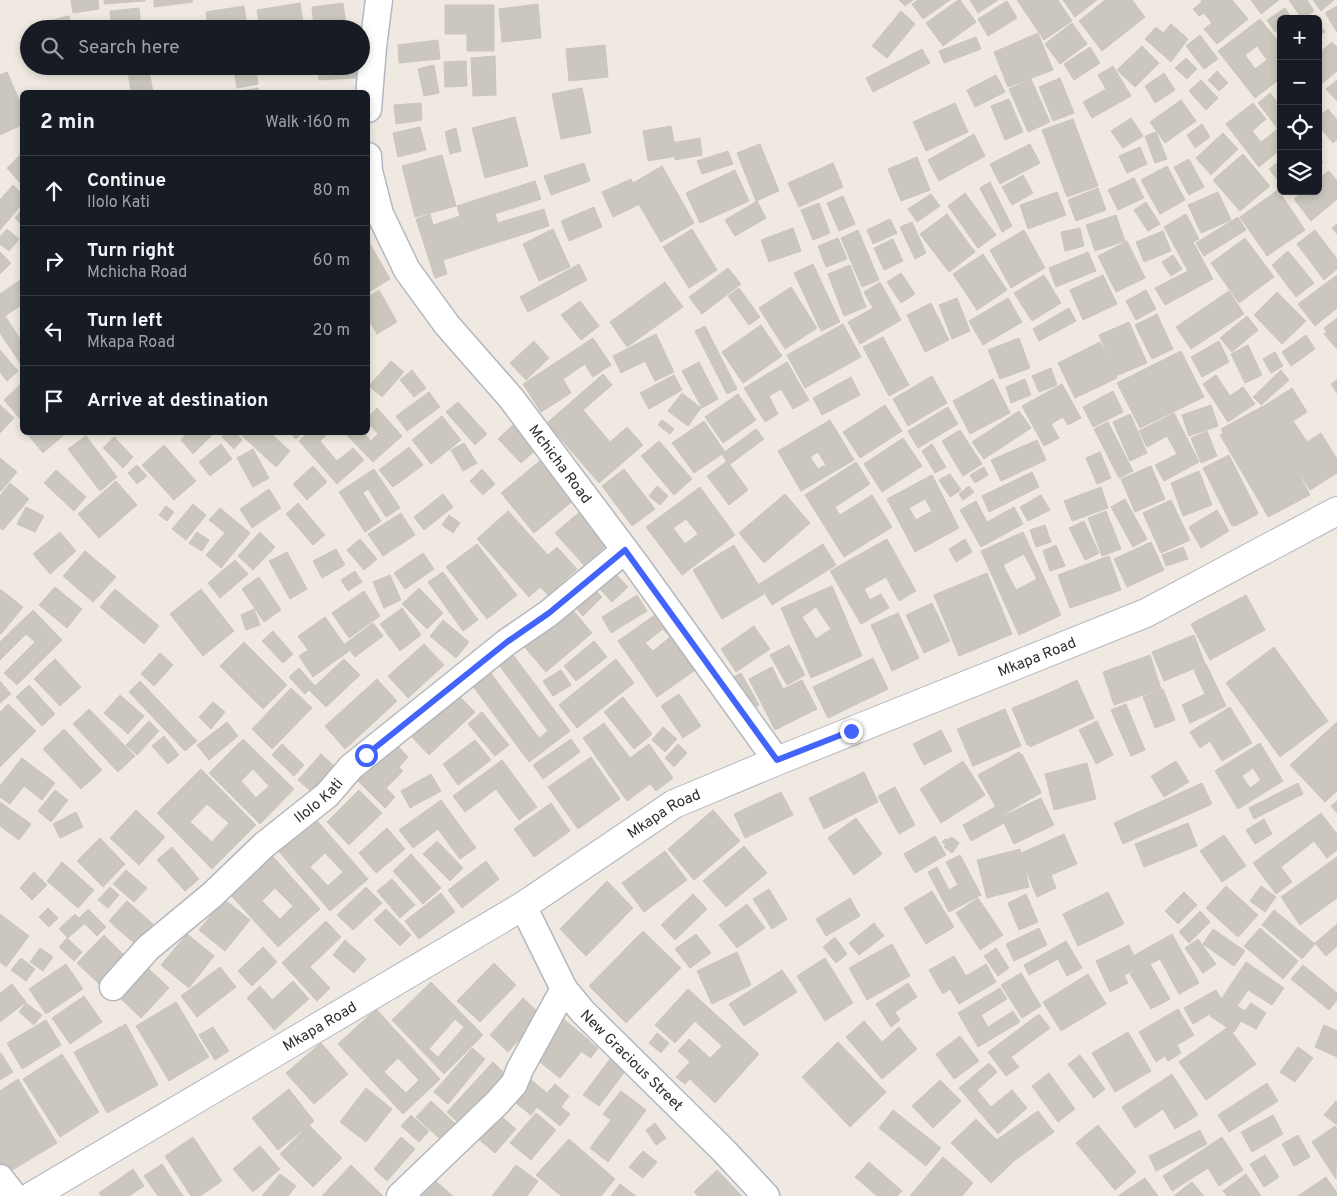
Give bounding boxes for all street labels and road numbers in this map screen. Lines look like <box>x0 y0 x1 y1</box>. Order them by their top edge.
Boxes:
street label: Mchicha Road <box>523 421 595 508</box>
street label: Mkapa Road <box>995 634 1079 682</box>
street label: Ilolo Kati <box>291 775 348 828</box>
street label: Mkapa Road <box>624 786 704 844</box>
street label: Mkapa Road <box>280 998 361 1057</box>
street label: New Gracious Street <box>575 1006 686 1116</box>

